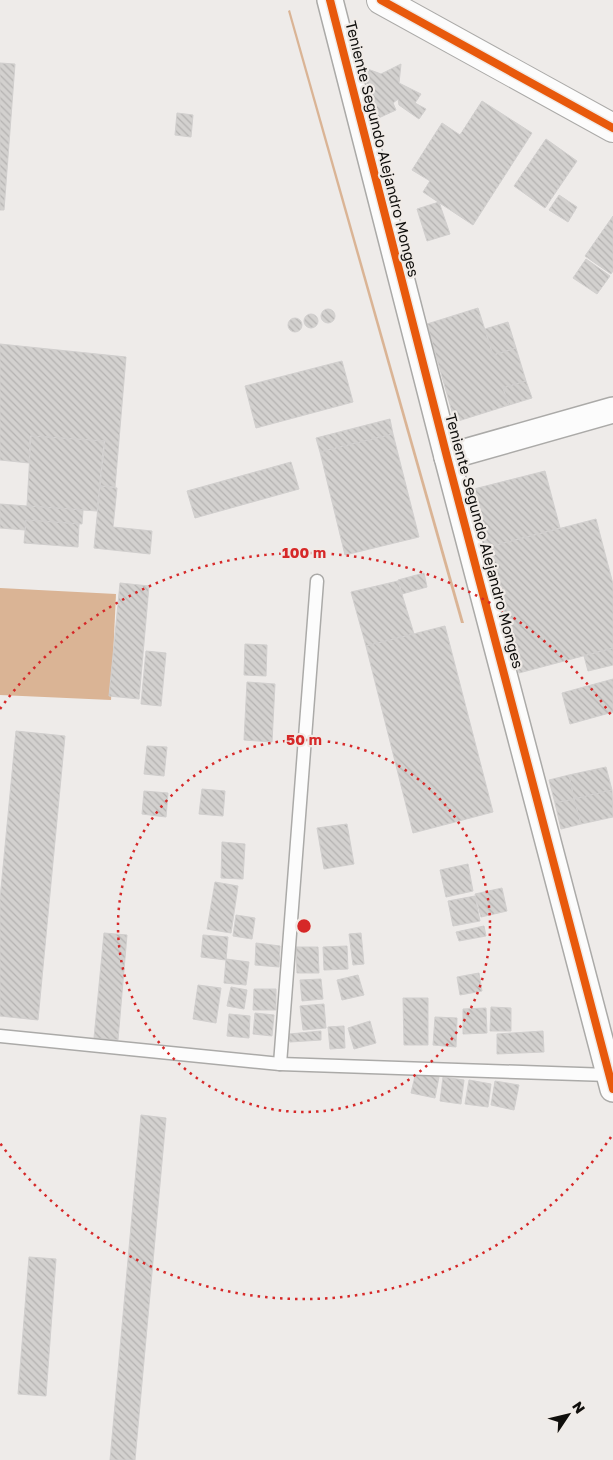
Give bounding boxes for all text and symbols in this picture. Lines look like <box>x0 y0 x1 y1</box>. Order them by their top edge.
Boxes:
street label: Teniente Segundo Alejandro Monges <box>342 19 424 279</box>
street label: Teniente Segundo Alejandro Monges <box>442 411 528 670</box>
text: 100 m <box>282 543 326 561</box>
text: 50 m <box>286 730 322 748</box>
centre of rings <box>295 917 313 935</box>
north arrow <box>543 1390 593 1440</box>
text: N <box>569 1398 589 1416</box>

